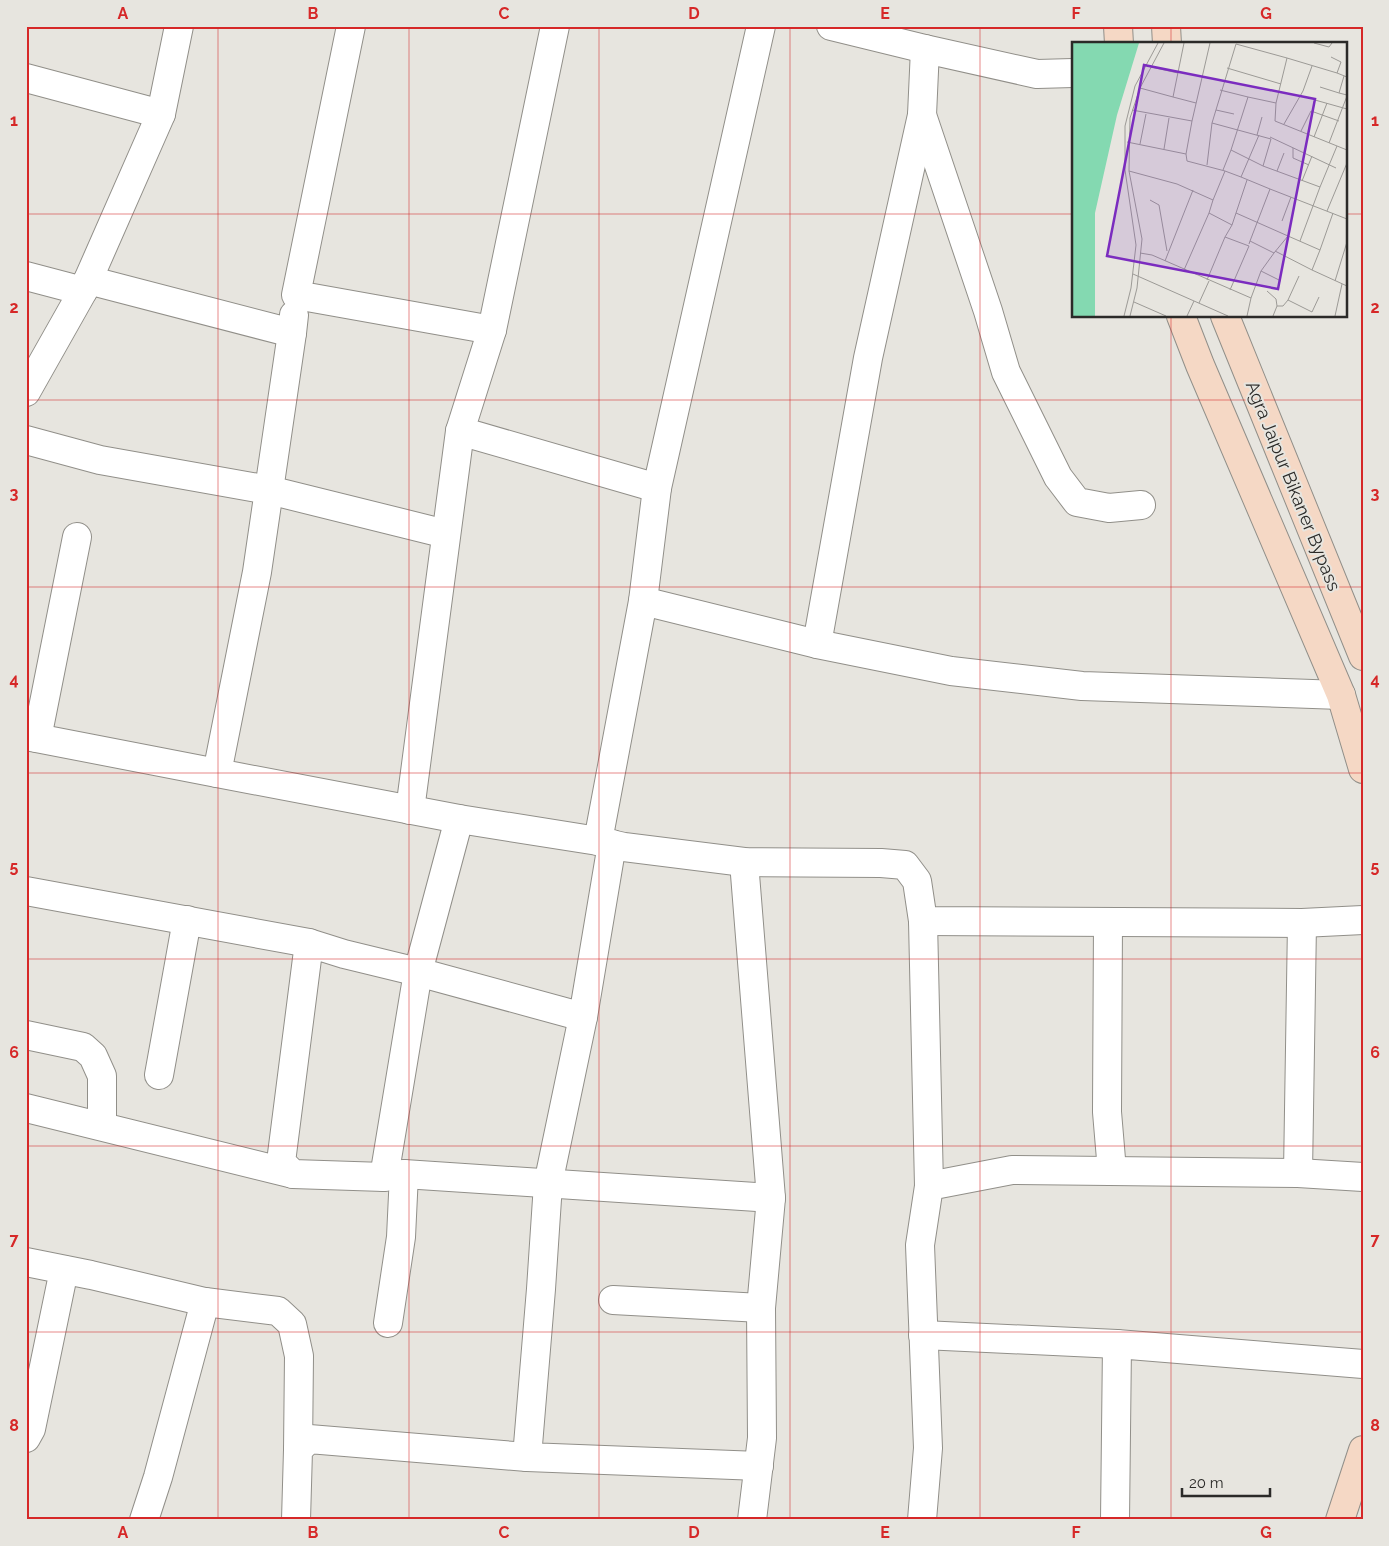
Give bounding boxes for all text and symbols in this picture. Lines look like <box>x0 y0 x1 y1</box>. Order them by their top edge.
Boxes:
text: A <box>118 4 129 23</box>
text: B <box>308 4 319 23</box>
text: C <box>499 4 510 23</box>
text: D <box>688 4 700 23</box>
text: E <box>880 4 890 23</box>
text: F <box>1071 4 1081 23</box>
text: G <box>1260 4 1272 23</box>
inset map <box>1072 42 1346 318</box>
text: 1 <box>10 111 18 130</box>
text: 1 <box>1371 111 1379 130</box>
text: 2 <box>9 298 19 317</box>
text: 2 <box>1370 298 1380 317</box>
street label: Agra Jaipur Bikaner Bypass <box>1242 378 1345 594</box>
text: 3 <box>10 484 19 503</box>
text: 3 <box>1371 484 1380 503</box>
text: 4 <box>9 670 19 689</box>
text: 4 <box>1370 670 1380 689</box>
text: 5 <box>10 857 19 876</box>
text: 5 <box>1371 857 1380 876</box>
text: 6 <box>9 1043 19 1062</box>
text: 6 <box>1370 1043 1380 1062</box>
text: 7 <box>10 1230 19 1249</box>
text: 7 <box>1371 1230 1380 1249</box>
text: 8 <box>9 1416 19 1435</box>
text: 8 <box>1370 1416 1380 1435</box>
scale bar <box>1182 1466 1269 1498</box>
text: 20 m <box>1189 1474 1224 1492</box>
text: A <box>118 1523 129 1542</box>
text: B <box>308 1523 319 1542</box>
text: C <box>499 1523 510 1542</box>
text: D <box>688 1523 700 1542</box>
text: E <box>880 1523 890 1542</box>
text: F <box>1071 1523 1081 1542</box>
text: G <box>1260 1523 1272 1542</box>

